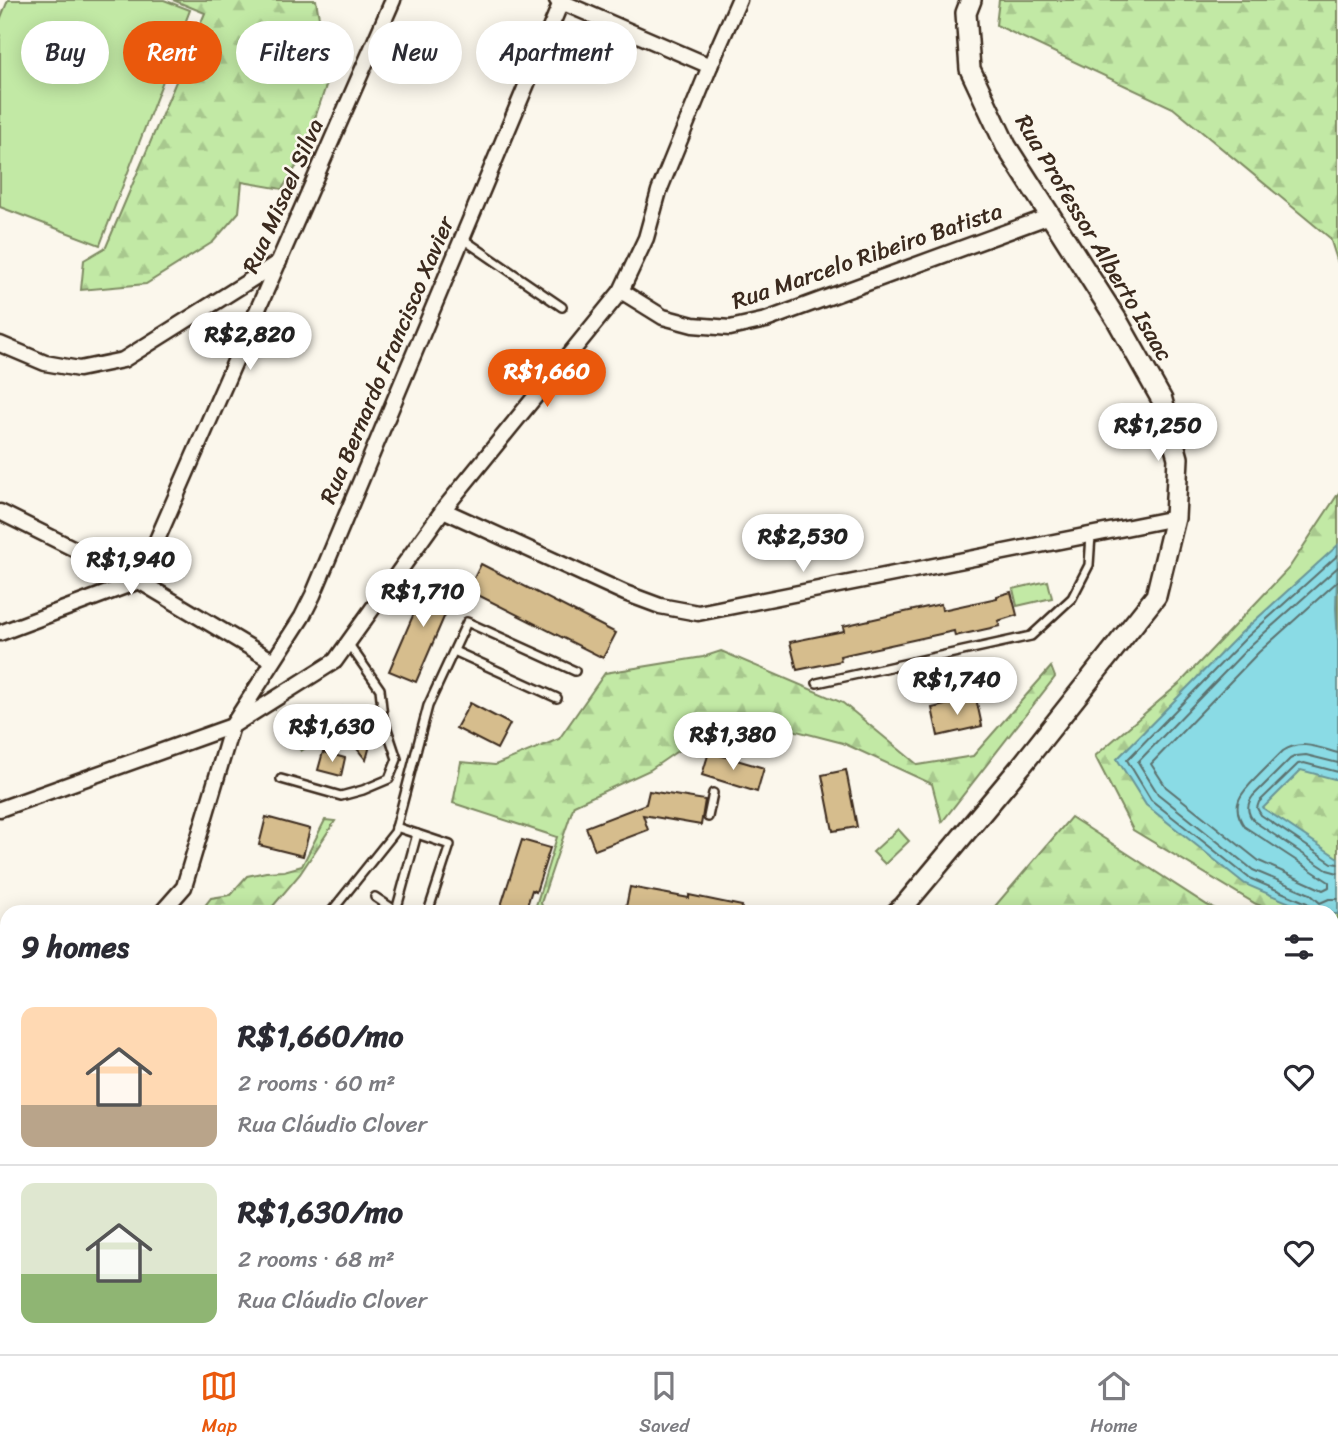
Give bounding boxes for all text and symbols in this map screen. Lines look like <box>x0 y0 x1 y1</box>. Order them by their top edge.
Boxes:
chip: Buy <box>21 21 109 84</box>
chip: Rent <box>123 21 222 84</box>
chip: Filters <box>236 21 354 84</box>
chip: New <box>368 21 462 84</box>
chip: Apartment <box>476 21 637 84</box>
street label: Rua Professor Alberto Isaac <box>1004 106 1184 370</box>
street label: Rua Misael Silva <box>231 112 335 280</box>
street label: Rua Marcelo Ribeiro Batista <box>726 190 1008 322</box>
street label: Rua Bernardo Francisco Xavier <box>308 208 467 510</box>
pin: R$2,820 <box>185 312 315 372</box>
text: R$2,820 <box>205 314 295 355</box>
pin: R$1,660 <box>482 350 612 409</box>
text: R$1,660 <box>504 351 590 392</box>
pin: R$1,250 <box>1093 404 1223 463</box>
text: R$1,250 <box>1114 405 1202 446</box>
pin: R$2,530 <box>738 514 868 574</box>
text: R$2,530 <box>758 516 848 557</box>
pin: R$1,940 <box>66 538 196 597</box>
text: R$1,940 <box>87 539 175 580</box>
pin: R$1,710 <box>358 570 488 629</box>
text: R$1,710 <box>381 571 465 612</box>
pin: R$1,740 <box>892 658 1022 717</box>
text: R$1,740 <box>913 659 1001 700</box>
pin: R$1,630 <box>267 704 397 764</box>
text: R$1,630 <box>289 706 375 747</box>
pin: R$1,380 <box>668 712 798 772</box>
text: R$1,380 <box>690 714 776 755</box>
text: 9 homes <box>21 920 129 974</box>
icon: filters <box>1280 928 1318 966</box>
text: R$1,660/mo <box>238 1009 404 1063</box>
icon: home <box>77 1035 161 1119</box>
icon: heart <box>1280 1058 1318 1096</box>
text: 2 rooms · 60 m² <box>238 1063 396 1104</box>
text: Rua Cláudio Clover <box>238 1104 427 1145</box>
text: R$1,630/mo <box>238 1185 403 1239</box>
icon: home <box>77 1211 161 1295</box>
icon: heart <box>1280 1234 1318 1272</box>
text: 2 rooms · 68 m² <box>238 1239 395 1280</box>
text: Rua Cláudio Clover <box>238 1280 427 1321</box>
tab: Map <box>200 1367 238 1442</box>
tab: Saved <box>639 1367 689 1442</box>
tab: Home <box>1090 1367 1138 1442</box>

